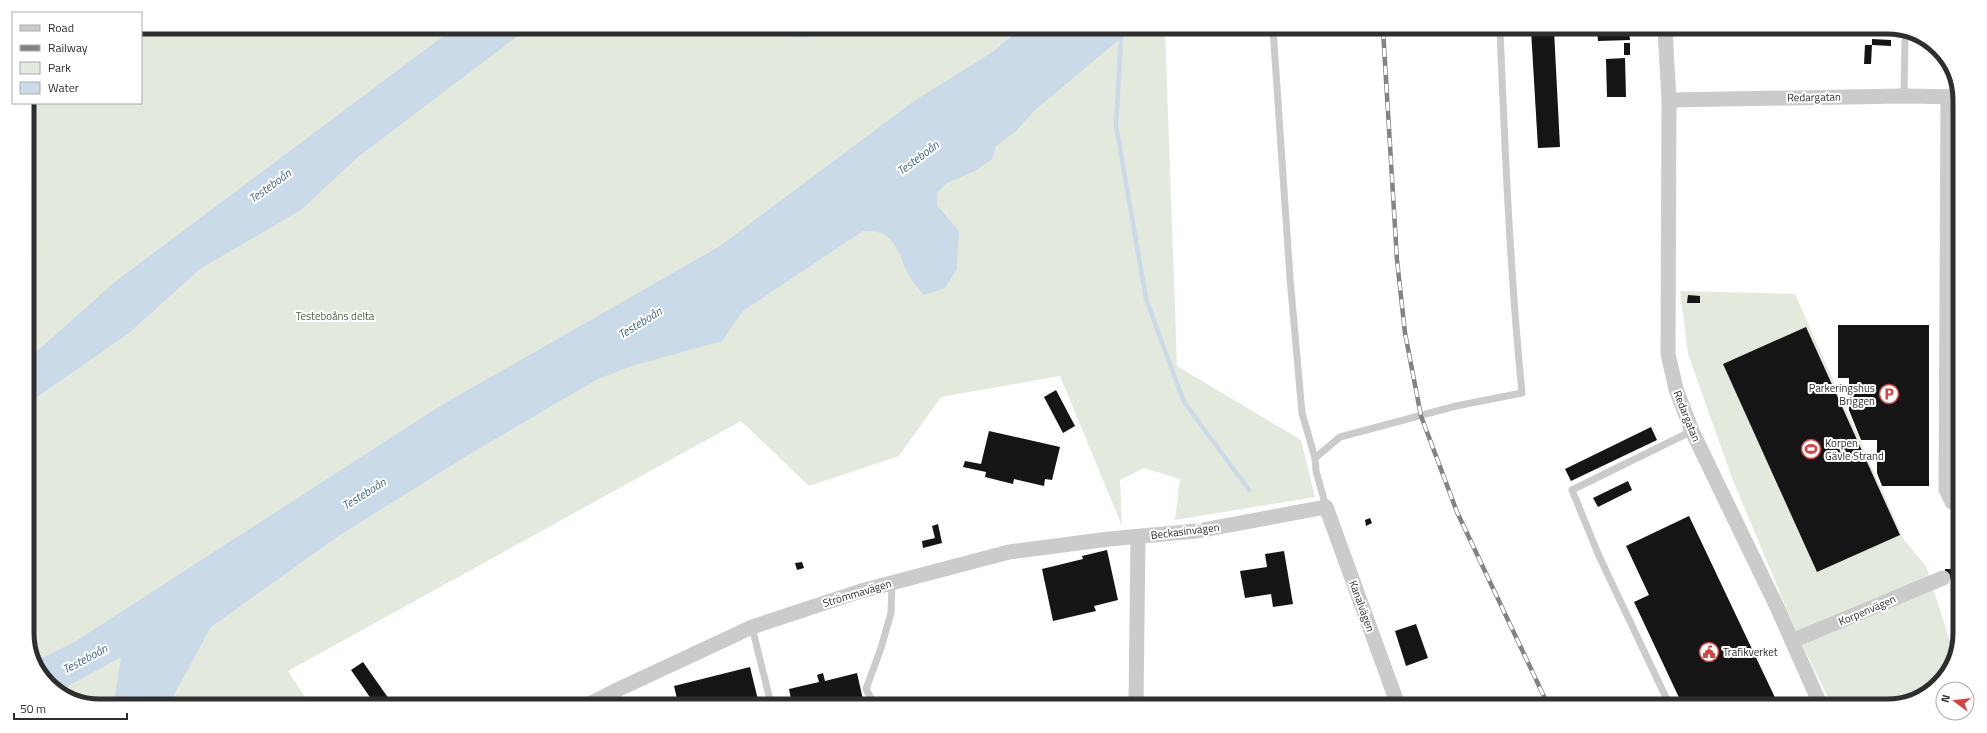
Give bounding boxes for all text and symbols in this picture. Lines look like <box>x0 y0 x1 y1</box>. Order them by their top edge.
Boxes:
legend <box>12 12 142 104</box>
text: Road <box>48 18 74 37</box>
text: Railway <box>48 38 88 57</box>
text: Park <box>48 58 71 77</box>
text: Water <box>48 78 79 97</box>
street label: Redargatan <box>1787 89 1841 105</box>
water label: Testeboån <box>893 135 944 180</box>
water label: Testeboån <box>244 163 296 208</box>
water label: Testeboån <box>614 301 666 344</box>
park label: Testeboåns delta <box>296 308 375 324</box>
place label: Parkeringshus Briggen <box>1809 380 1875 409</box>
parking icon: Parkeringshus Briggen <box>1878 383 1900 405</box>
street label: Redargatan <box>1670 388 1705 444</box>
place label: Korpen Gävle Strand <box>1825 435 1884 464</box>
sports icon: Korpen Gävle Strand <box>1800 438 1822 460</box>
water label: Testeboån <box>338 472 390 515</box>
street label: Beckasinvägen <box>1150 519 1220 543</box>
street label: Strömmavägen <box>821 575 893 611</box>
street label: Kanalvägen <box>1345 578 1379 634</box>
street label: Korpenvägen <box>1836 591 1898 629</box>
water label: Testeboån <box>59 638 112 678</box>
public building icon: Trafikverket <box>1698 641 1720 663</box>
place label: Trafikverket <box>1723 644 1778 660</box>
north arrow <box>1935 681 1975 721</box>
text: N <box>1937 693 1954 704</box>
scale bar <box>14 695 127 721</box>
text: 50 m <box>20 699 46 718</box>

